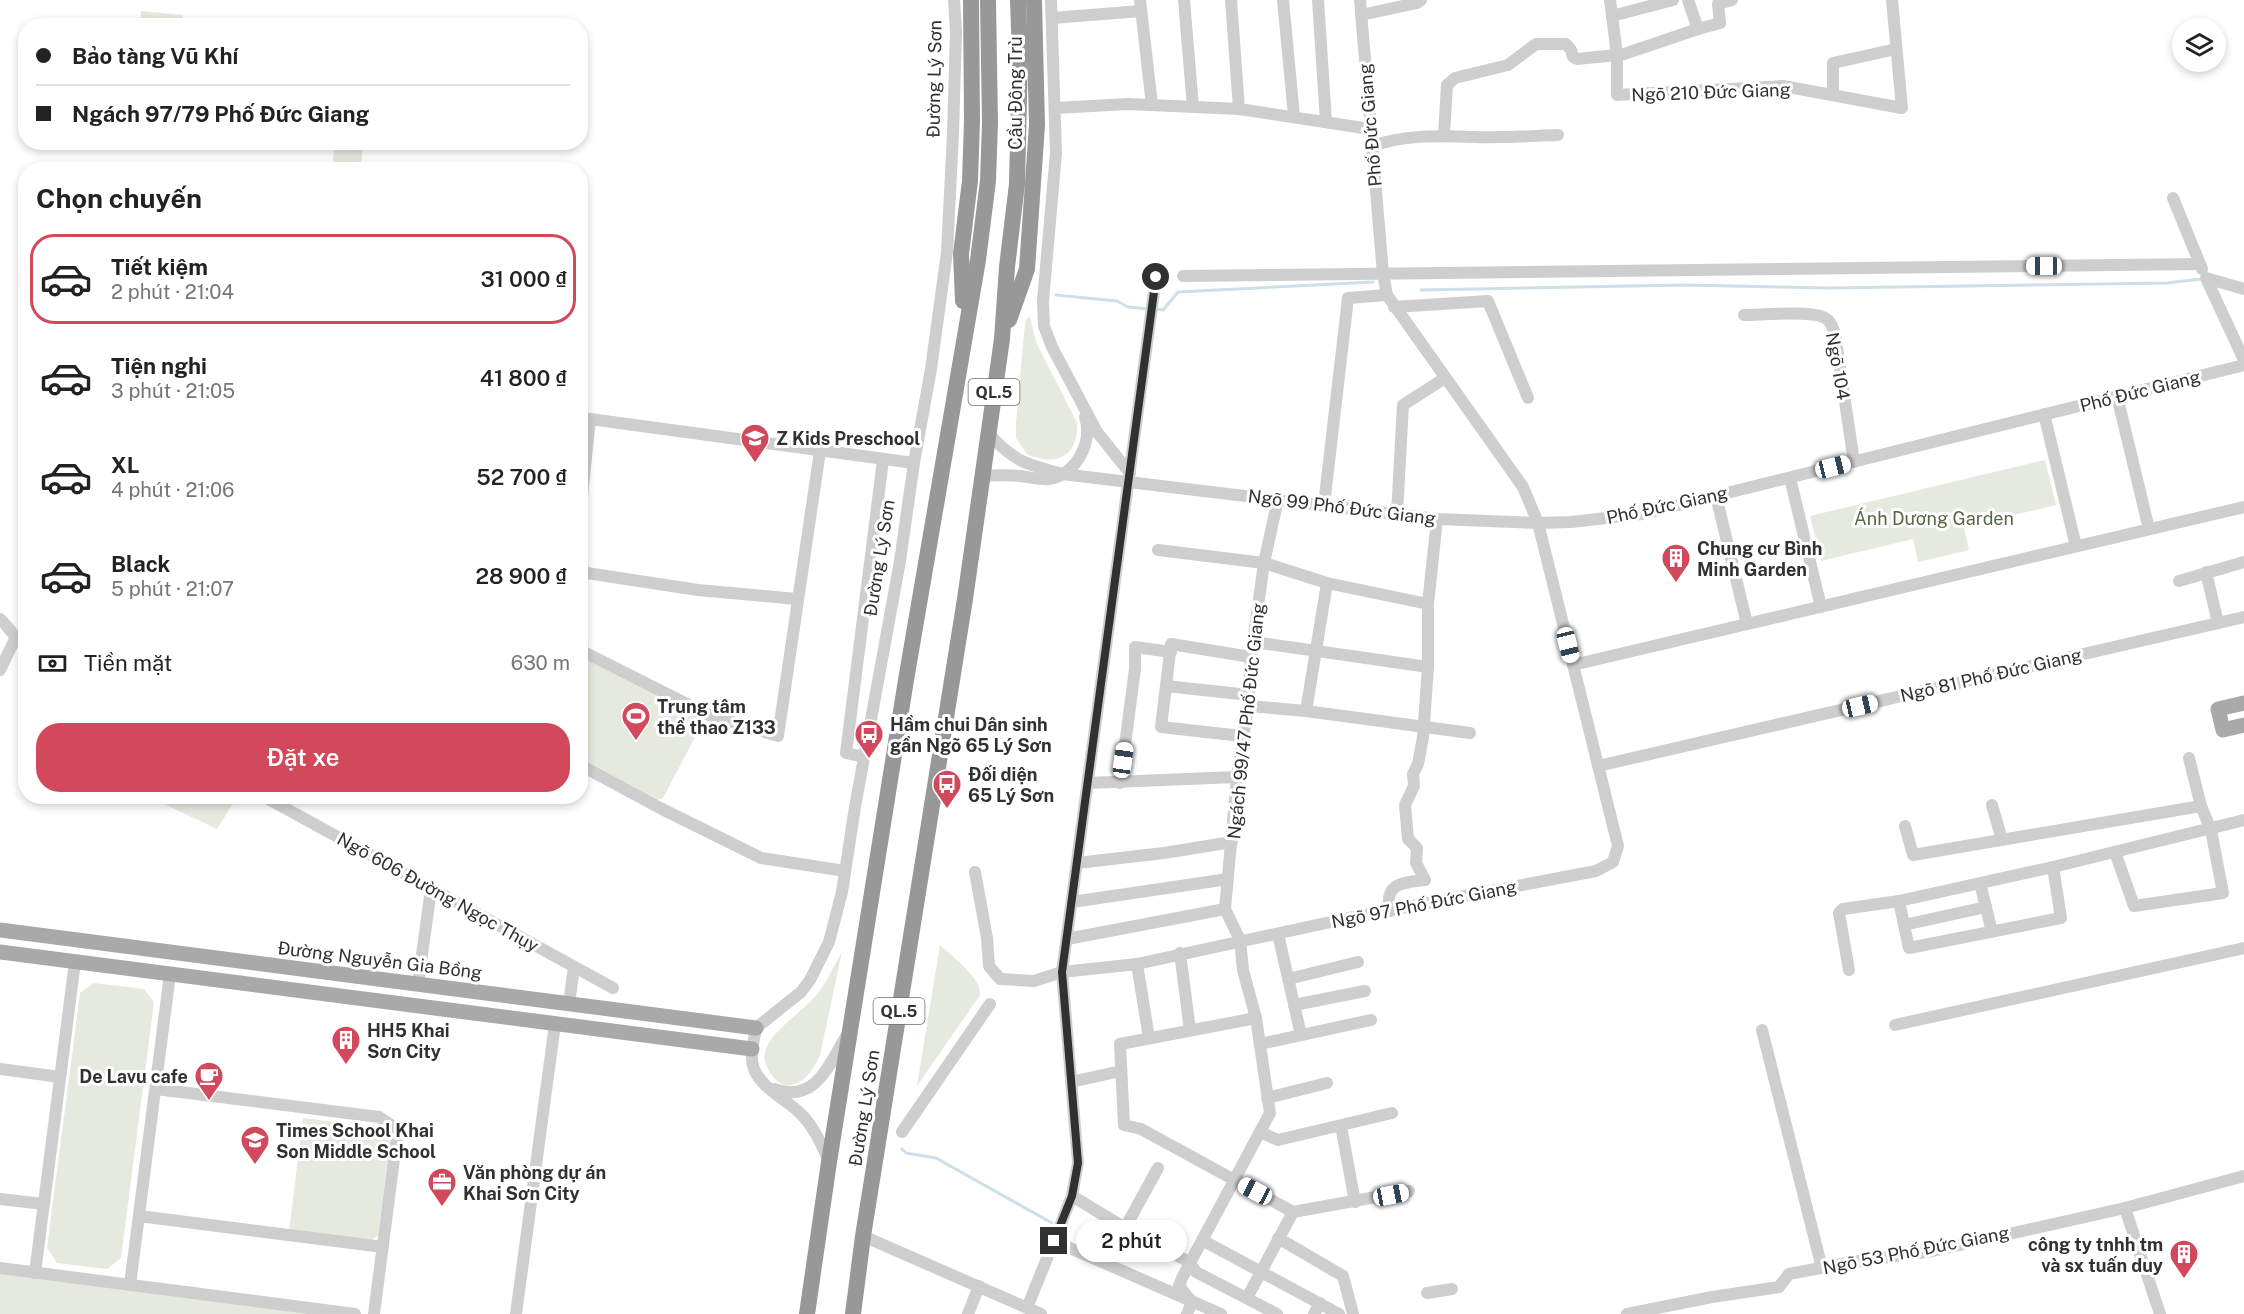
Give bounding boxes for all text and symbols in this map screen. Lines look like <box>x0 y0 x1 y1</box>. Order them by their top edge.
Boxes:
map controls <box>2172 18 2226 72</box>
button: layers <box>2172 18 2226 72</box>
street label: Đường Lý Sơn <box>922 20 946 138</box>
street label: Cầu Đông Trù <box>1005 36 1026 150</box>
text: Bảo tàng Vũ Khí <box>72 43 238 69</box>
street label: Phố Đức Giang <box>1354 63 1386 187</box>
street label: Ngõ 210 Đức Giang <box>1631 79 1791 105</box>
text: Ngách 97/79 Phố Đức Giang <box>72 101 369 127</box>
text: Chọn chuyến <box>36 182 202 214</box>
icon: car <box>39 252 93 306</box>
text: Tiết kiệm <box>111 254 208 280</box>
car <box>2026 257 2062 275</box>
route start <box>1142 263 1169 290</box>
text: 31 000 ₫ <box>480 266 567 292</box>
text: 2 phút · 21:04 <box>111 280 234 304</box>
street label: Ngõ 104 <box>1822 330 1854 402</box>
icon: car <box>39 351 93 405</box>
text: Tiện nghi <box>111 353 207 379</box>
text: 41 800 ₫ <box>480 365 567 391</box>
street label: Phố Đức Giang <box>2078 366 2202 416</box>
text: 3 phút · 21:05 <box>111 379 235 403</box>
road number: QL.5 <box>968 379 1020 405</box>
school or university icon: Z Kids Preschool <box>739 422 771 464</box>
place label: Z Kids Preschool <box>776 428 920 449</box>
icon: car <box>39 450 93 504</box>
text: XL <box>111 452 139 478</box>
car <box>1813 454 1853 480</box>
text: 52 700 ₫ <box>476 464 567 490</box>
text: 4 phút · 21:06 <box>111 478 235 502</box>
street label: Phố Đức Giang <box>1604 482 1730 528</box>
street label: Ngõ 99 Phố Đức Giang <box>1247 485 1437 529</box>
street label: Đường Lý Sơn <box>859 498 899 618</box>
park label: Ánh Dương Garden <box>1854 507 2014 529</box>
place label: Chung cư Bình Minh Garden <box>1697 538 1822 580</box>
building icon: Chung cư Bình Minh Garden <box>1660 542 1692 584</box>
icon: car <box>39 549 93 603</box>
text: Black <box>111 551 170 577</box>
text: 28 900 ₫ <box>475 563 567 589</box>
text: 5 phút · 21:07 <box>111 577 234 601</box>
street label: Ngách 99/47 Phố Đức Giang <box>1223 602 1269 840</box>
car <box>1555 625 1581 665</box>
street label: Ngõ 81 Phố Đức Giang <box>1898 644 2084 706</box>
icon: cash <box>36 647 69 680</box>
text: Tiền mặt <box>84 650 172 676</box>
text: 630 m <box>511 651 570 675</box>
car <box>1840 693 1880 719</box>
place label: Trung tâm thể thao Z133 <box>657 696 776 738</box>
sports icon: Trung tâm thể thao Z133 <box>620 700 652 742</box>
place label: Hầm chui Dân sinh gần Ngõ 65 Lý Sơn <box>890 714 1052 756</box>
bus stop icon: Hầm chui Dân sinh gần Ngõ 65 Lý Sơn <box>853 718 885 760</box>
button: Đặt xe <box>36 723 570 792</box>
car <box>1112 741 1134 779</box>
place label: Đối diện 65 Lý Sơn <box>968 764 1054 806</box>
bus stop icon: Đối diện 65 Lý Sơn <box>931 768 963 810</box>
street label: Ngõ 606 Đường Ngọc Thụy <box>334 828 543 956</box>
street label: Ngõ 97 Phố Đức Giang <box>1329 876 1519 932</box>
street label: Đường Nguyễn Gia Bồng <box>276 937 484 983</box>
road number: QL.5 <box>874 998 924 1024</box>
place label: HH5 Khai Sơn City <box>367 1020 449 1062</box>
building icon: HH5 Khai Sơn City <box>330 1024 362 1066</box>
street label: Đường Lý Sơn <box>844 1048 884 1168</box>
cafe icon: De Lavu cafe <box>193 1060 225 1102</box>
place label: De Lavu cafe <box>79 1066 188 1087</box>
place label: Times School Khai Son Middle School <box>276 1120 436 1162</box>
school or university icon: Times School Khai Son Middle School <box>239 1124 271 1166</box>
place label: Văn phòng dự án Khai Sơn City <box>463 1162 606 1204</box>
office icon: Văn phòng dự án Khai Sơn City <box>426 1166 458 1208</box>
car <box>1235 1175 1275 1207</box>
car <box>1372 1183 1410 1207</box>
callout: 2 phút <box>1075 1220 1186 1262</box>
street label: Ngõ 53 Phố Đức Giang <box>1821 1222 2011 1278</box>
route end <box>1040 1227 1067 1254</box>
text: 2 phút <box>1101 1229 1162 1253</box>
place label: công ty tnhh tm và sx tuấn duy <box>2028 1234 2163 1276</box>
building icon: công ty tnhh tm và sx tuấn duy <box>2168 1238 2200 1280</box>

